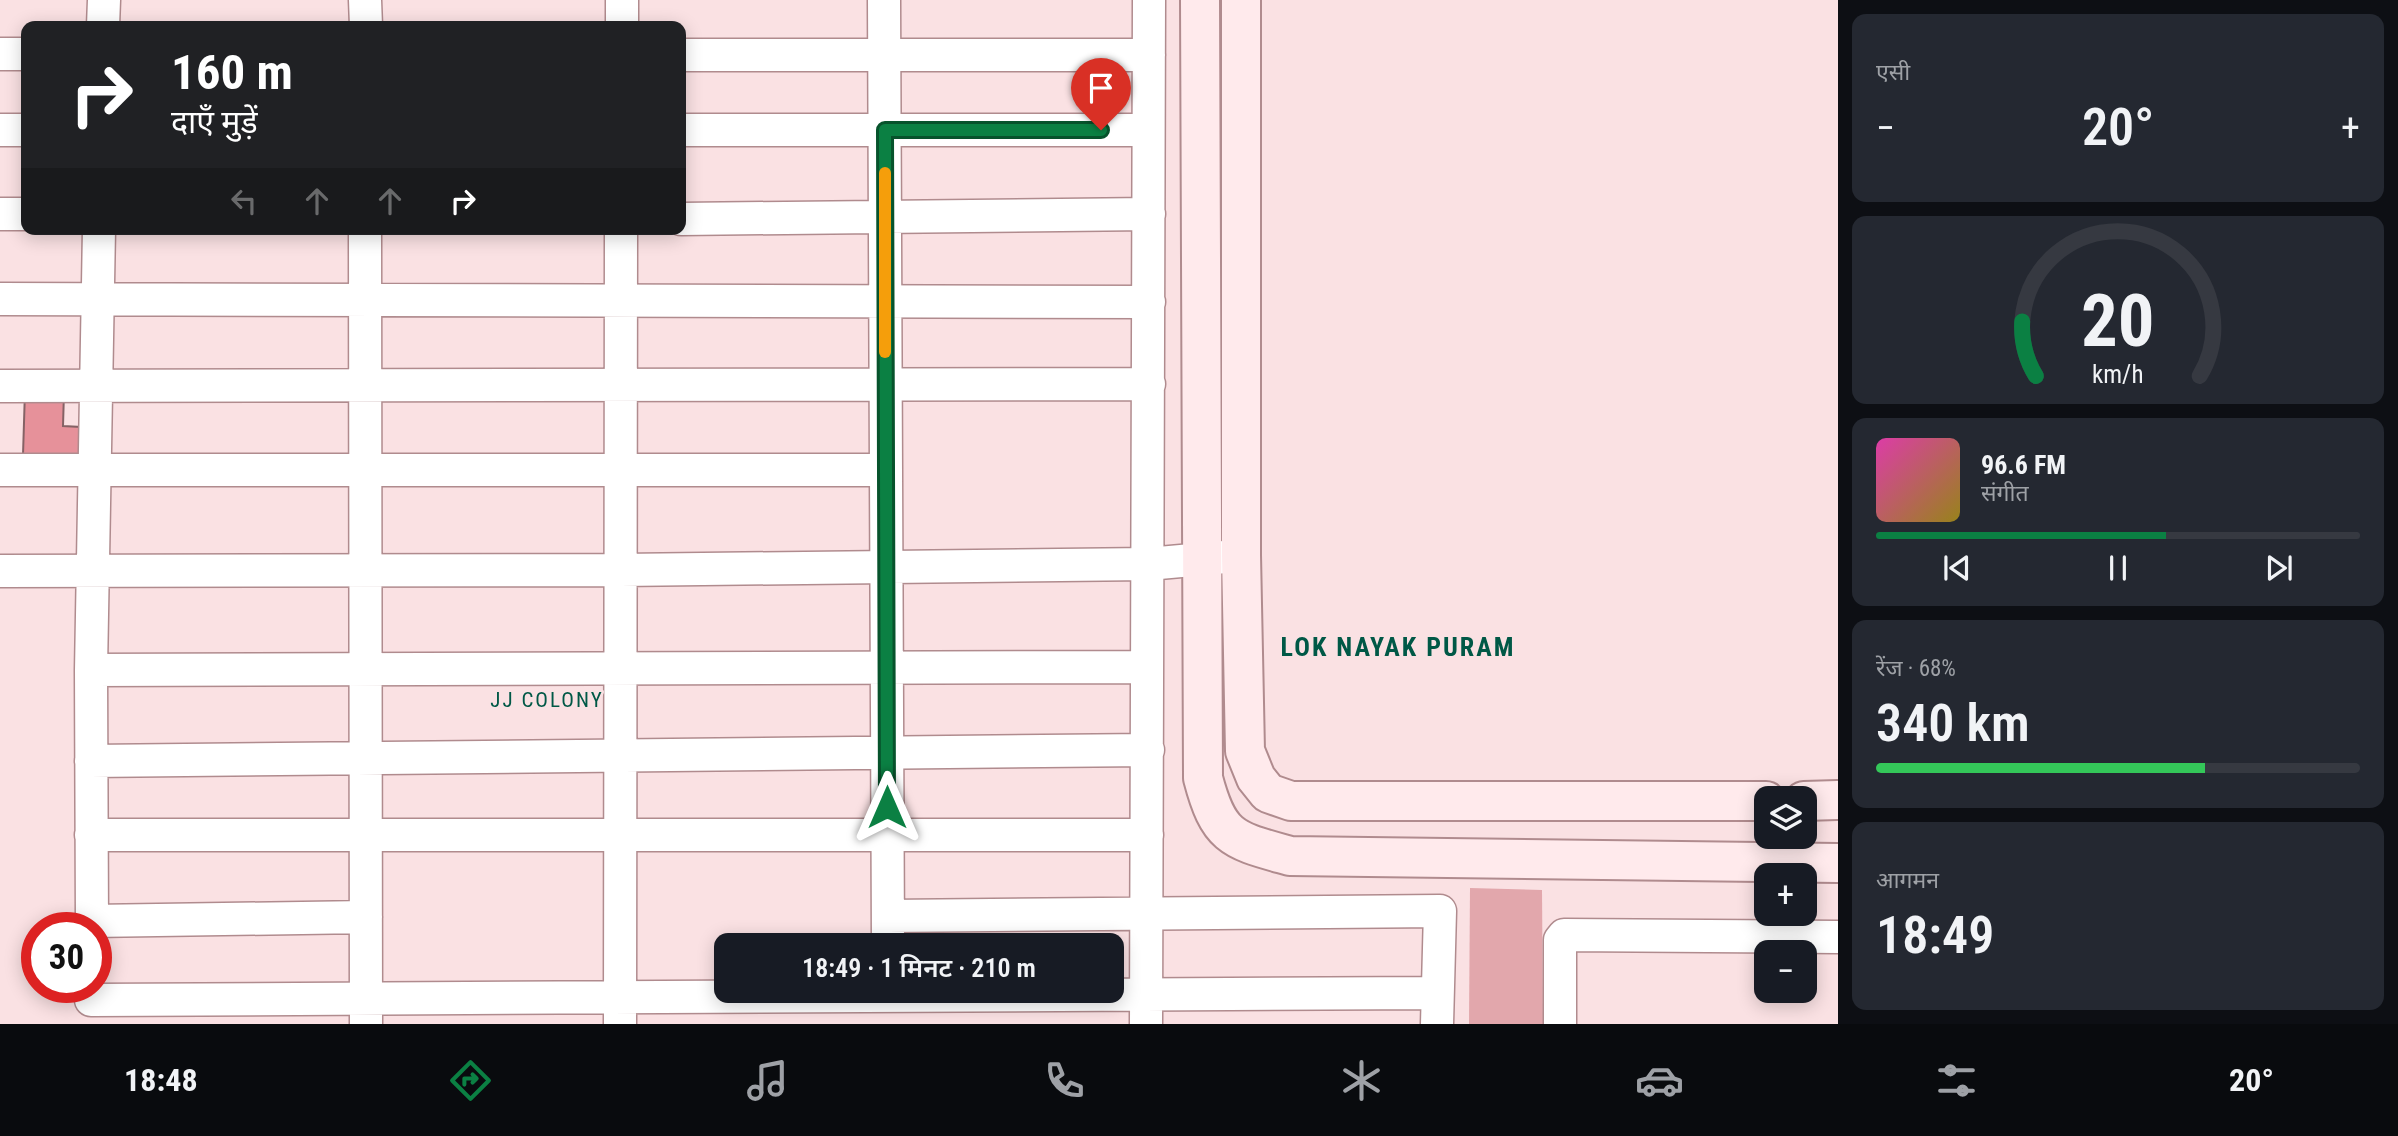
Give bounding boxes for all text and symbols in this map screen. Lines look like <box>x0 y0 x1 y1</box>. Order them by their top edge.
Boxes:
text: 160 m <box>171 44 293 101</box>
icon: right <box>56 49 147 140</box>
pin <box>1071 58 1131 130</box>
text: एसी <box>1876 59 1910 86</box>
icon: arrive <box>1082 69 1120 107</box>
text: 20° <box>2082 97 2154 158</box>
text: दाएँ मुड़ें <box>171 103 258 141</box>
text: − <box>1876 106 1895 150</box>
text: + <box>2341 106 2360 150</box>
icon: left <box>225 182 263 220</box>
icon: ahead <box>298 182 336 220</box>
icon: ahead <box>371 182 409 220</box>
icon: right <box>444 182 482 220</box>
text: 20 <box>2081 278 2155 364</box>
text: km/h <box>2092 360 2144 389</box>
text: 96.6 FM <box>1981 450 2066 480</box>
text: संगीत <box>1981 480 2029 507</box>
icon: previous <box>1938 549 1976 587</box>
icon: pause <box>2099 549 2137 587</box>
icon: next <box>2260 549 2298 587</box>
district label: LOK NAYAK PURAM <box>1281 632 1515 662</box>
text: रेंज · 68% <box>1876 655 1956 682</box>
district label: JJ COLONY <box>490 688 604 712</box>
text: 340 km <box>1876 693 2030 754</box>
position arrow <box>850 770 924 844</box>
map controls <box>1754 786 1817 1003</box>
button: layers <box>1754 786 1817 849</box>
button: + <box>1754 863 1817 926</box>
text: आगमन <box>1876 867 1939 894</box>
text: 18:49 <box>1876 905 1994 966</box>
speed limit sign: 30 <box>21 912 112 1003</box>
button: − <box>1754 940 1817 1003</box>
text: 18:49 · 1 मिनट · 210 m <box>802 953 1036 983</box>
icon: directions <box>446 1056 495 1105</box>
icon: music <box>743 1056 792 1105</box>
icon: phone <box>1040 1056 1089 1105</box>
icon: climate <box>1337 1056 1386 1105</box>
icon: car <box>1635 1056 1684 1105</box>
icon: filters <box>1932 1056 1981 1105</box>
text: 18:48 <box>124 1061 198 1099</box>
text: 20° <box>2229 1061 2274 1099</box>

